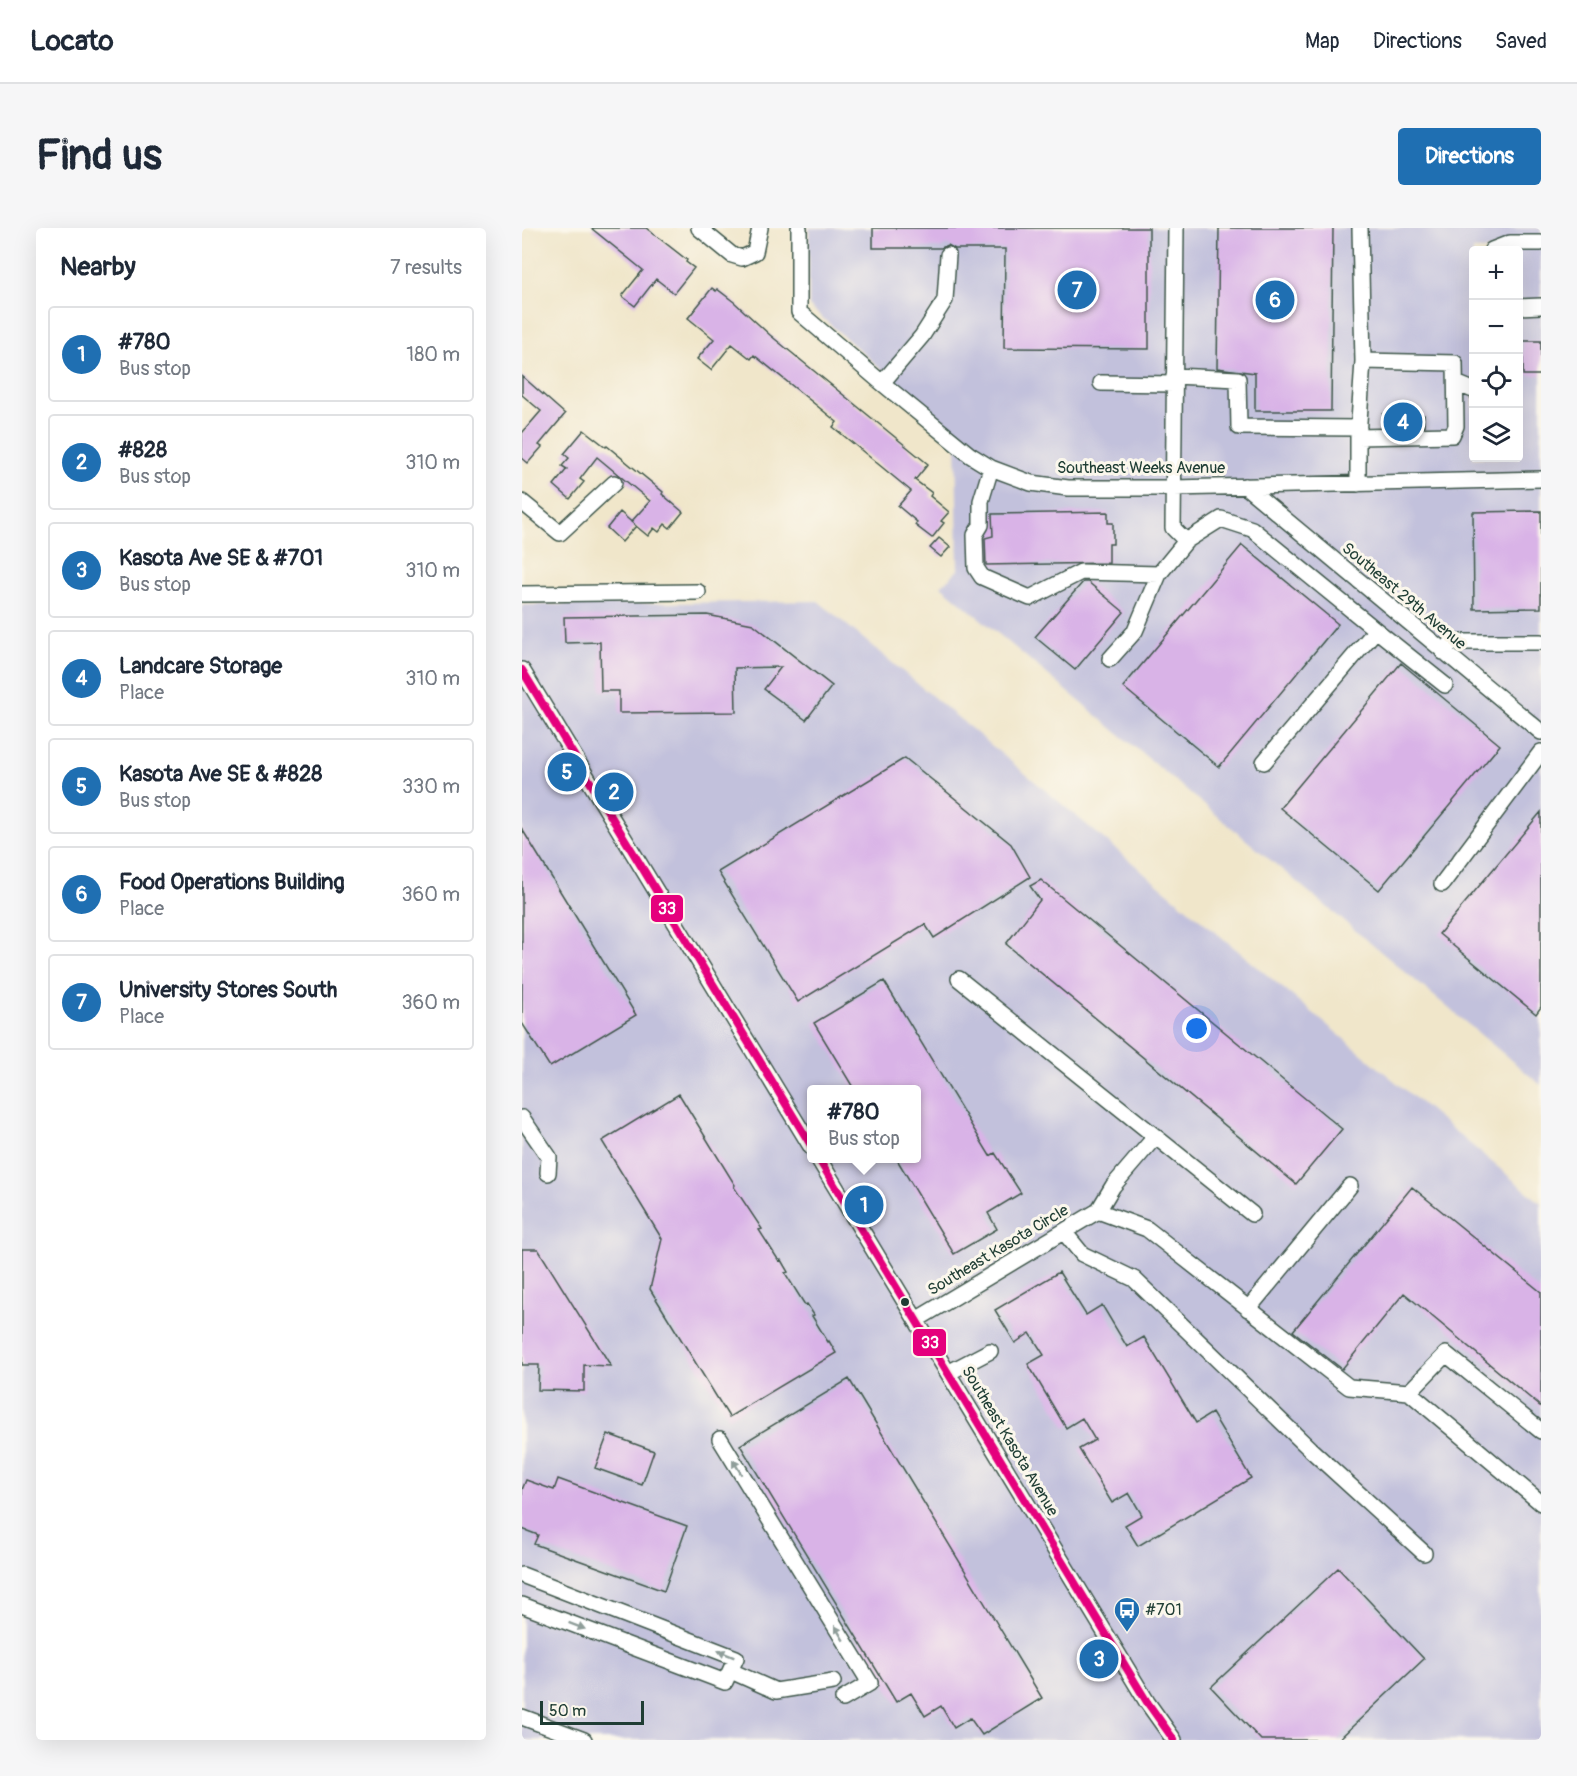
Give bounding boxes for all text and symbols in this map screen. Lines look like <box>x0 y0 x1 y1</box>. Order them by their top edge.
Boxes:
text: Locato <box>30 24 114 59</box>
text: Map <box>1305 28 1340 55</box>
text: Directions <box>1373 28 1462 55</box>
text: Saved <box>1495 28 1547 55</box>
button: Directions <box>1398 128 1541 185</box>
text: Find us <box>36 130 162 182</box>
map controls <box>1469 246 1523 462</box>
button: + <box>1469 246 1523 300</box>
text: Nearby <box>60 251 136 283</box>
text: 7 results <box>390 255 462 280</box>
pin: 7 <box>1058 268 1096 312</box>
pin: 6 <box>1256 278 1294 322</box>
button: − <box>1469 300 1523 354</box>
text: #780 <box>119 328 170 356</box>
text: 1 <box>78 342 85 367</box>
text: 180 m <box>406 342 460 367</box>
button: locate <box>1469 354 1523 408</box>
text: Bus stop <box>119 356 191 381</box>
pin: 4 <box>1384 400 1422 444</box>
button: layers <box>1469 408 1523 462</box>
text: #828 <box>119 436 167 464</box>
text: 2 <box>76 450 87 475</box>
text: 310 m <box>405 450 460 475</box>
street label: Southeast Weeks Avenue <box>1057 458 1225 478</box>
text: Bus stop <box>119 464 191 489</box>
street label: Southeast 29th Avenue <box>1338 538 1470 654</box>
text: Kasota Ave SE & #701 <box>119 544 323 572</box>
text: 3 <box>76 558 87 583</box>
text: 310 m <box>405 558 460 583</box>
text: Bus stop <box>119 572 191 597</box>
text: Landcare Storage <box>119 652 282 680</box>
text: 4 <box>76 666 87 691</box>
text: 310 m <box>405 666 460 691</box>
text: Place <box>119 680 164 705</box>
pin: 5 <box>548 750 586 794</box>
text: Kasota Ave SE & #828 <box>119 760 322 788</box>
pin: 2 <box>594 770 634 814</box>
text: 5 <box>76 774 87 799</box>
text: 330 m <box>402 774 460 799</box>
text: Bus stop <box>119 788 191 813</box>
text: Food Operations Building <box>119 868 345 896</box>
text: 6 <box>76 882 87 907</box>
text: 360 m <box>401 882 460 907</box>
line badge: 33 <box>650 894 684 923</box>
text: Place <box>119 896 164 921</box>
text: 33 <box>658 899 676 919</box>
text: University Stores South <box>119 976 337 1004</box>
text: 7 <box>76 990 87 1015</box>
text: 360 m <box>401 990 460 1015</box>
text: Place <box>119 1004 164 1029</box>
your location <box>1182 1014 1211 1043</box>
popup <box>807 1085 921 1163</box>
text: #780 <box>828 1098 879 1126</box>
text: Bus stop <box>828 1126 900 1151</box>
pin: 1 <box>844 1182 884 1228</box>
street label: Southeast Kasota Circle <box>924 1200 1072 1300</box>
unlabelled marker <box>899 1296 911 1308</box>
line badge: 33 <box>912 1328 947 1357</box>
text: 33 <box>921 1333 939 1353</box>
street label: Southeast Kasota Avenue <box>957 1362 1063 1520</box>
one-way arrow <box>732 1459 743 1475</box>
bus stop icon: #701 <box>1112 1595 1142 1633</box>
place label: #701 <box>1145 1600 1182 1620</box>
one-way arrow <box>568 1622 586 1631</box>
one-way arrow <box>834 1625 845 1641</box>
pin: 3 <box>1080 1636 1118 1682</box>
one-way arrow <box>717 1649 735 1659</box>
scale bar <box>540 1698 644 1726</box>
text: 50 m <box>549 1701 586 1721</box>

